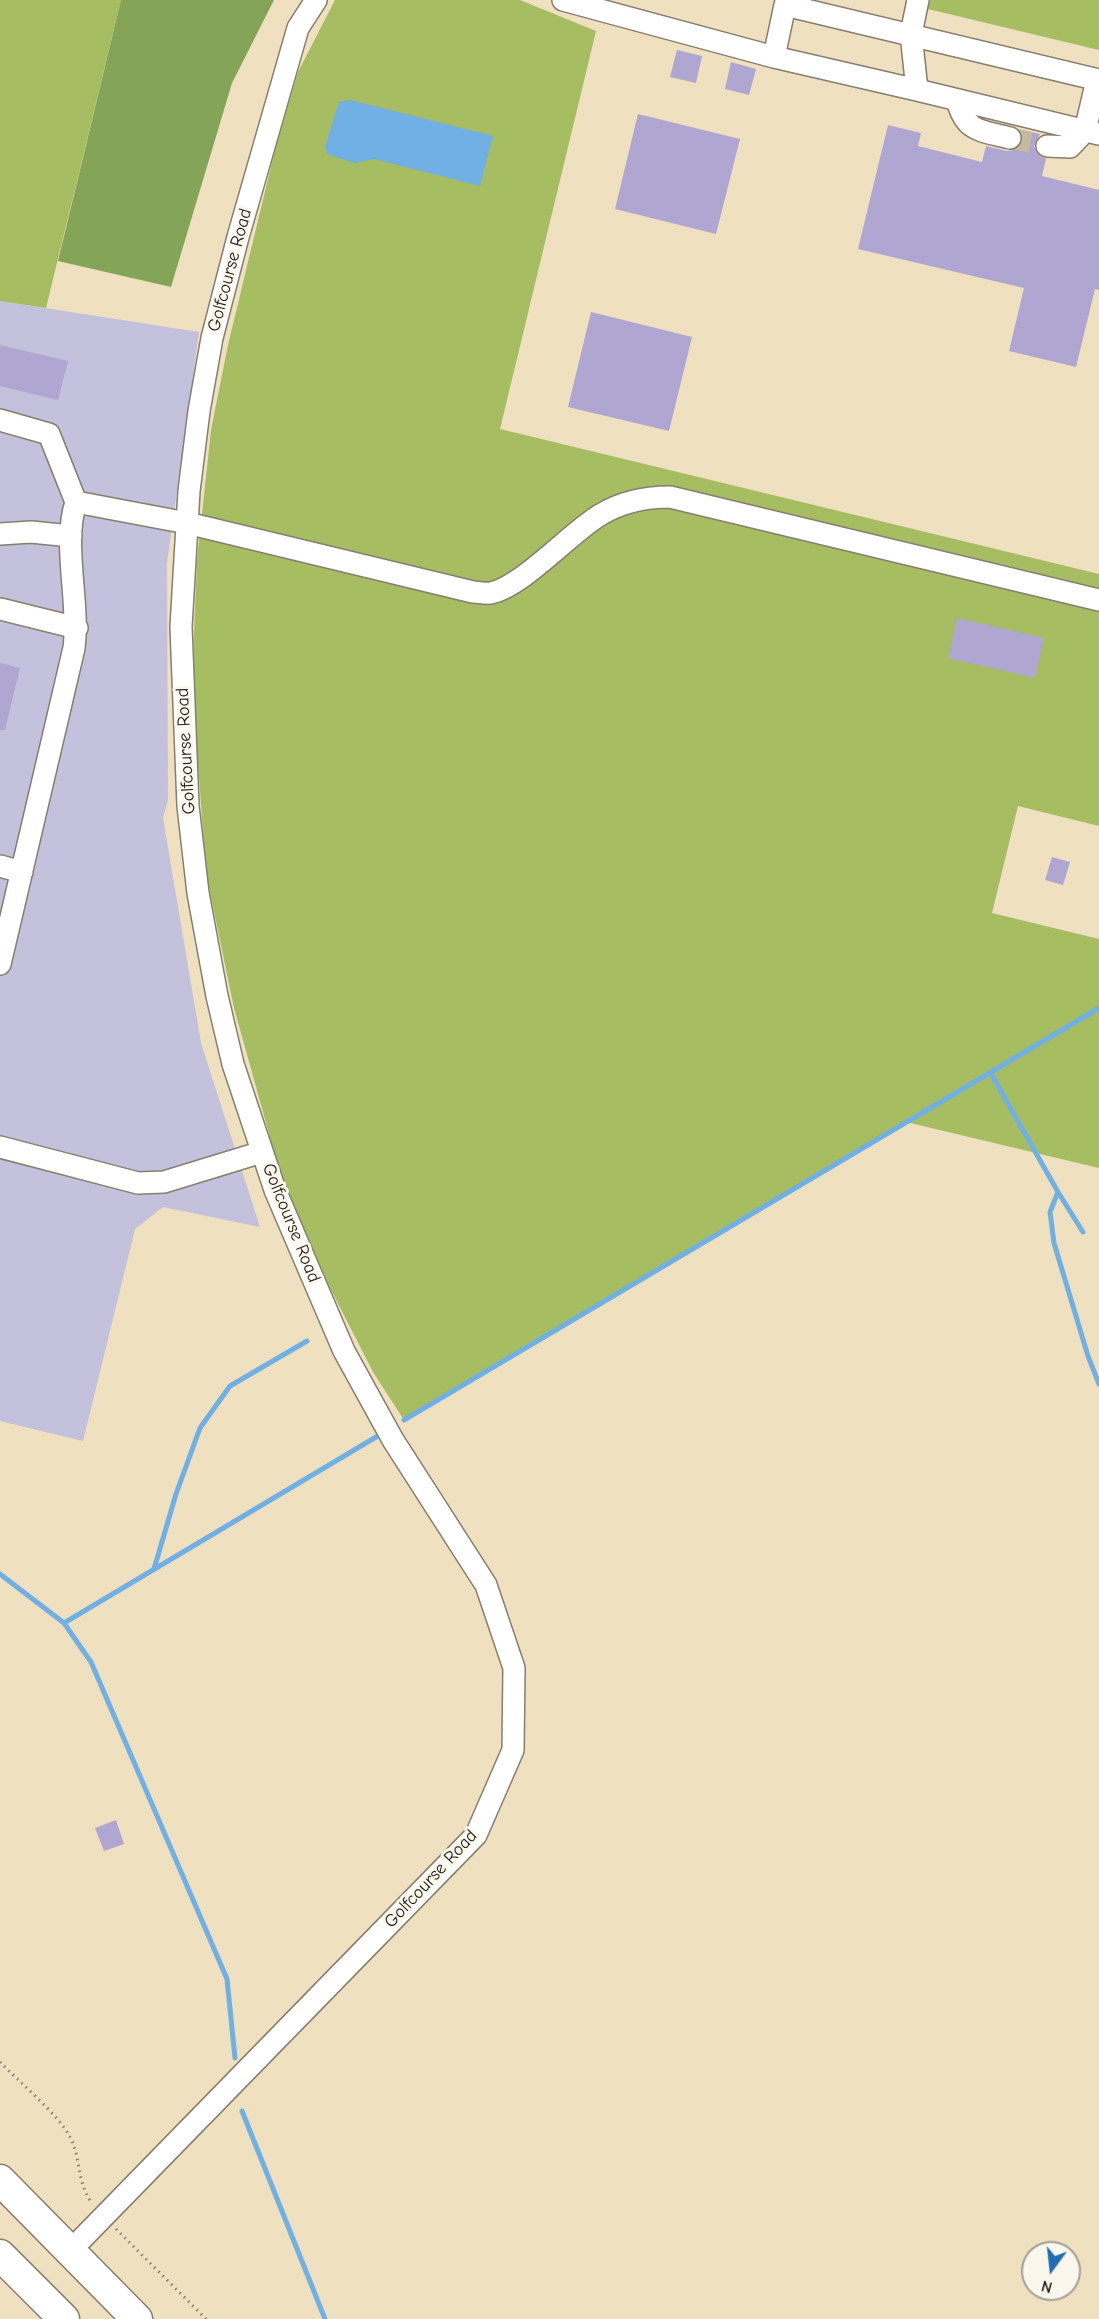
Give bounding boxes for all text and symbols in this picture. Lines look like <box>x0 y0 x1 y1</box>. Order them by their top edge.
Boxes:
street label: Golfcourse Road <box>203 206 257 334</box>
street label: Golfcourse Road <box>172 687 200 815</box>
street label: Golfcourse Road <box>257 1160 325 1286</box>
street label: Golfcourse Road <box>380 1825 482 1933</box>
north arrow <box>1021 2241 1081 2301</box>
text: N <box>1039 2276 1054 2296</box>

